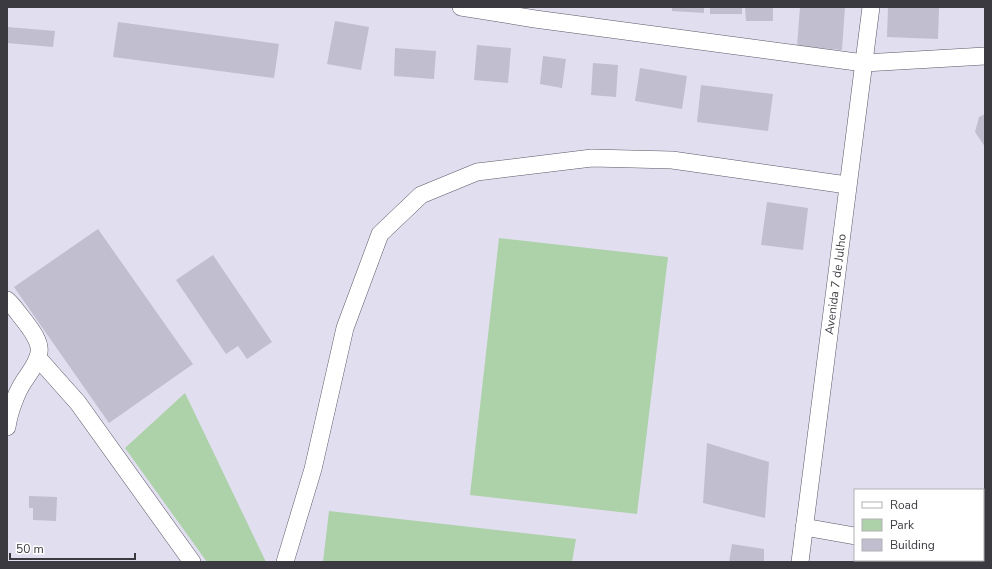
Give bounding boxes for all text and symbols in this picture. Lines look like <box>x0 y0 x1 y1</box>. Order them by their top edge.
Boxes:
street label: Avenida 7 de Julho <box>821 233 850 336</box>
legend <box>854 489 984 561</box>
text: Road <box>890 497 918 513</box>
text: Park <box>890 517 915 533</box>
scale bar <box>10 535 135 561</box>
text: Building <box>890 537 935 553</box>
text: 50 m <box>16 541 44 557</box>

